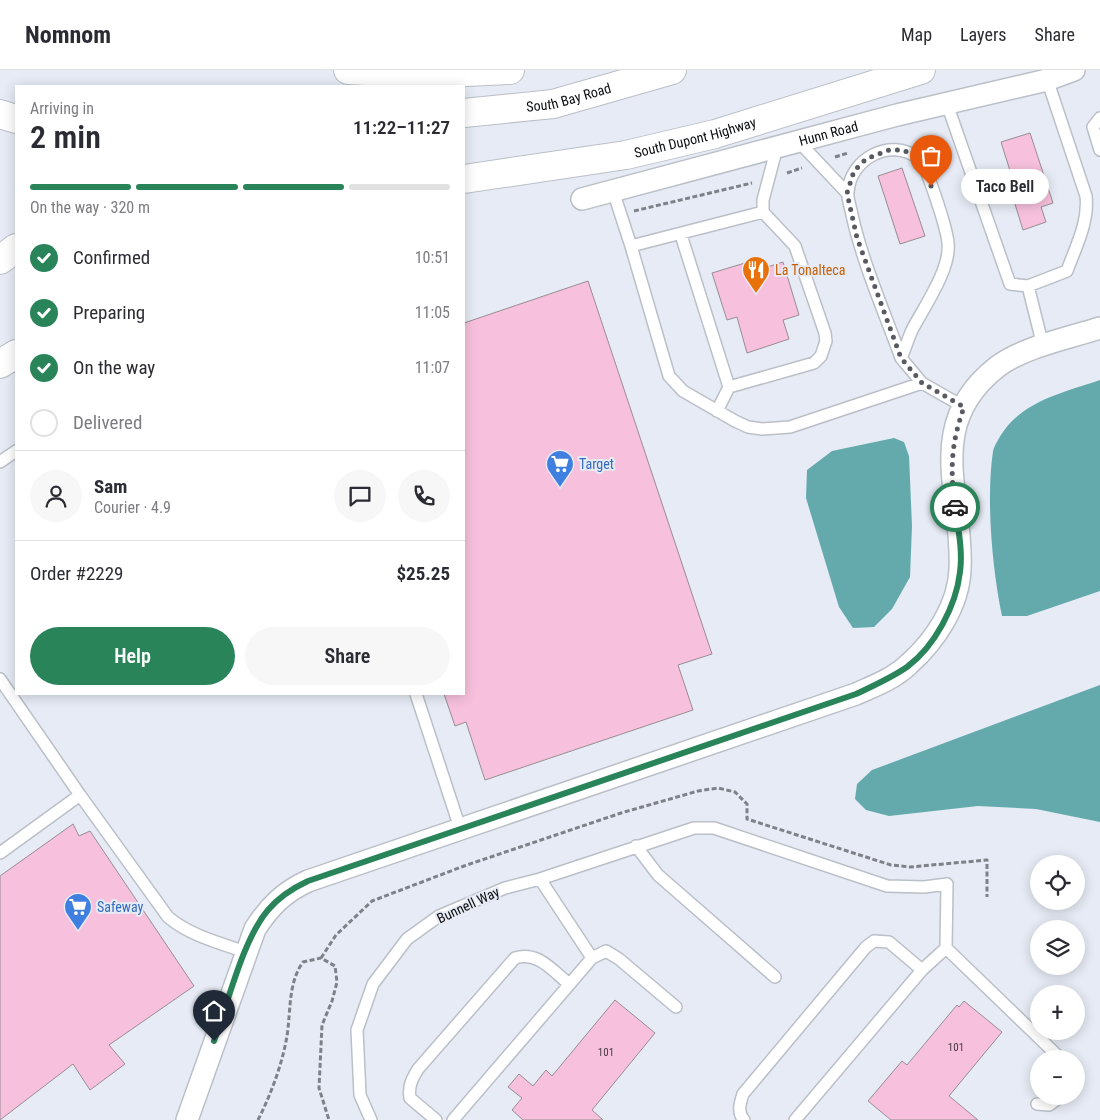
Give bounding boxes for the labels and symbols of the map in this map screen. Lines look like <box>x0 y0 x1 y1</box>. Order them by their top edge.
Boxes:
street label: South Bay Road <box>526 80 613 115</box>
street label: South Dupont Highway <box>633 114 758 161</box>
street label: Hunn Road <box>797 118 860 149</box>
pin <box>910 135 952 186</box>
callout: Taco Bell <box>961 168 1048 204</box>
restaurant icon: La Tonalteca <box>741 255 771 294</box>
place label: La Tonalteca <box>775 262 846 278</box>
supermarket icon: Target <box>545 449 575 488</box>
place label: Target <box>579 456 614 472</box>
courier <box>930 482 980 532</box>
street label: Bunnell Way <box>434 884 502 926</box>
supermarket icon: Safeway <box>63 892 93 931</box>
place label: Safeway <box>97 899 143 915</box>
pin <box>193 990 235 1041</box>
house number: 101 <box>948 1041 964 1054</box>
house number: 101 <box>598 1046 614 1059</box>

